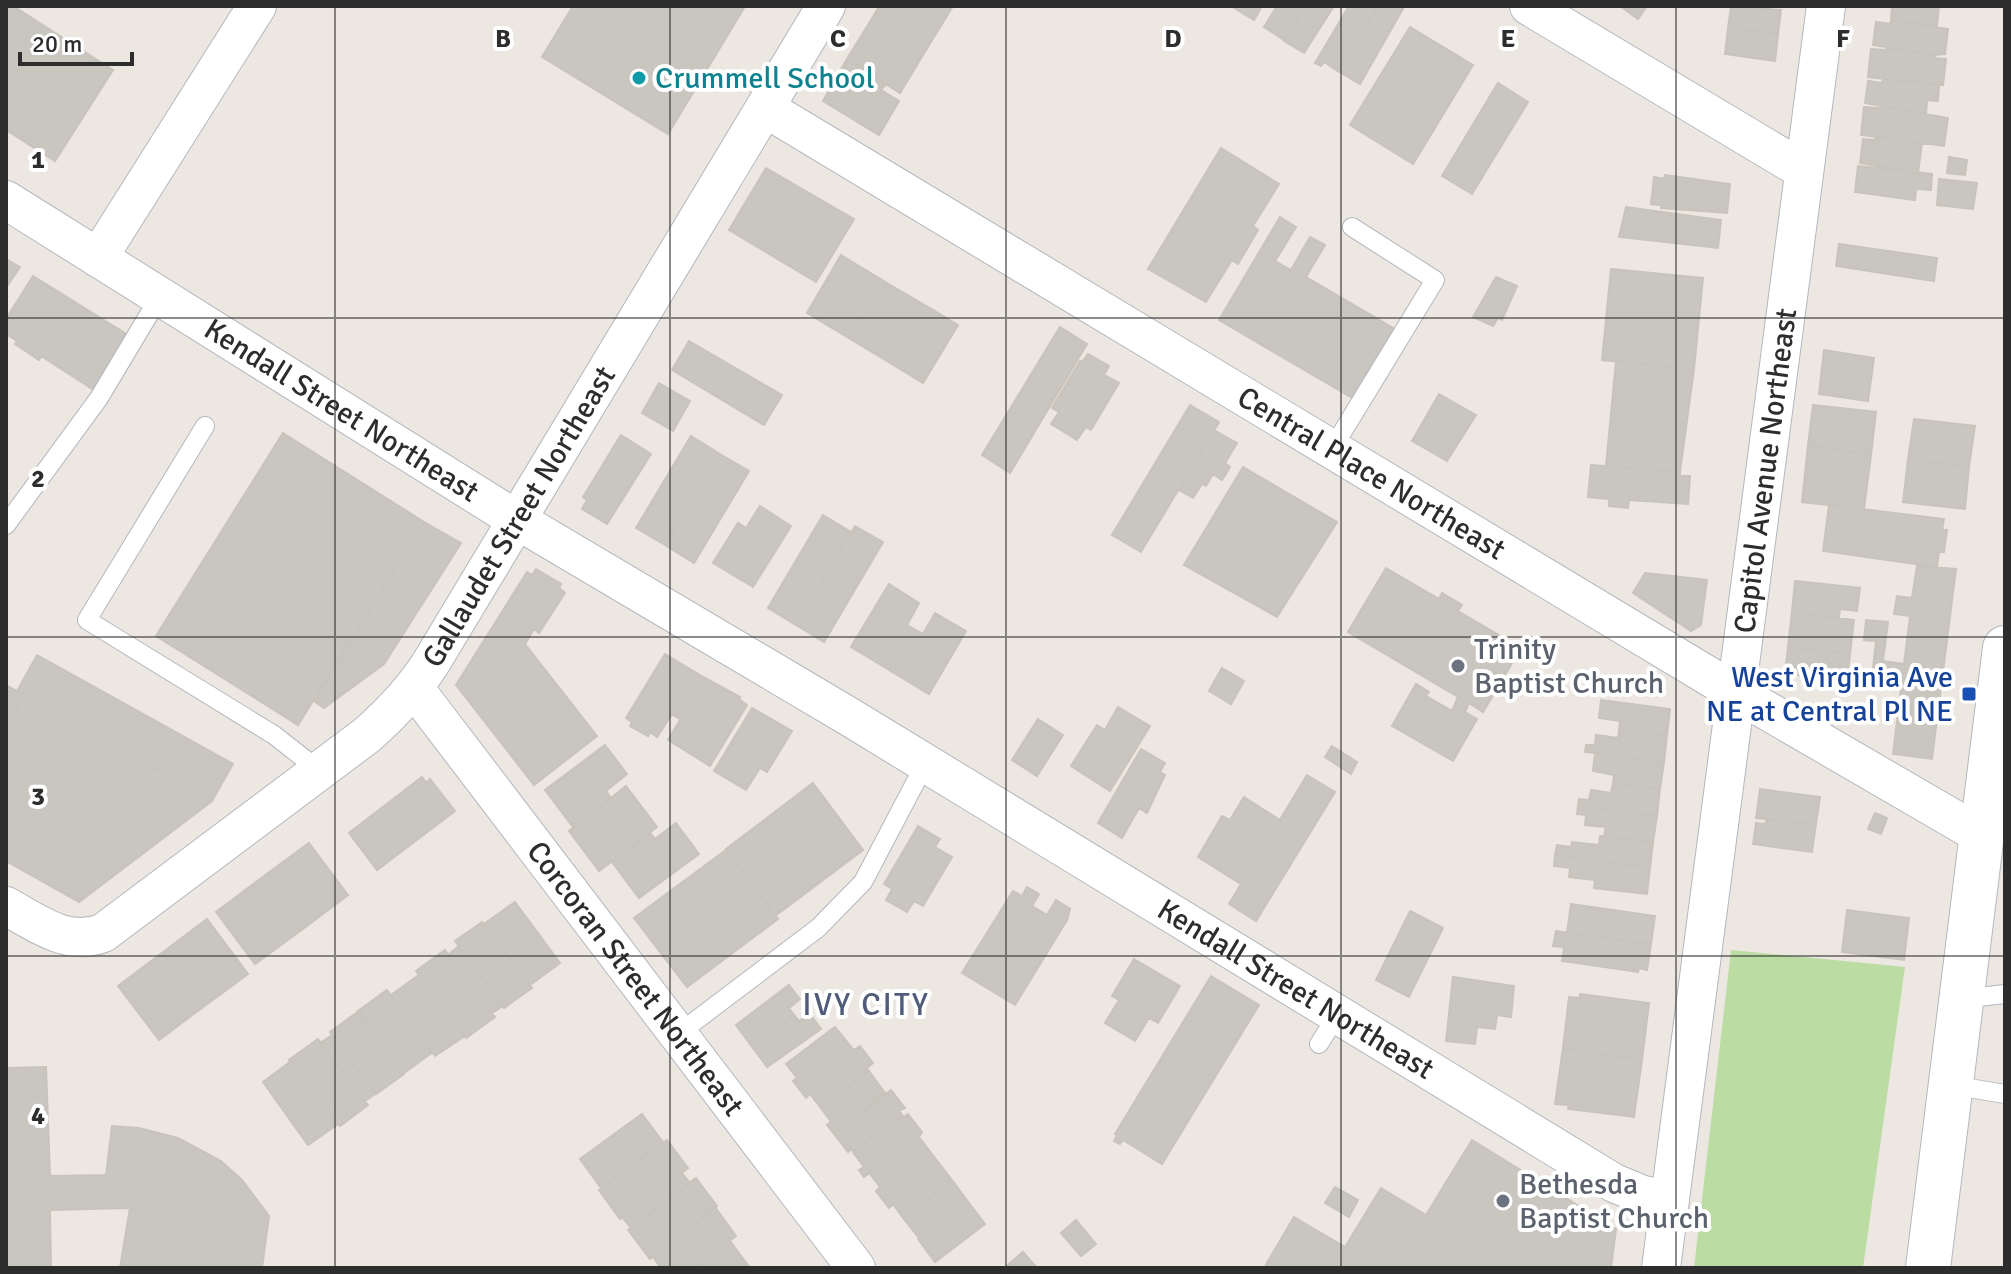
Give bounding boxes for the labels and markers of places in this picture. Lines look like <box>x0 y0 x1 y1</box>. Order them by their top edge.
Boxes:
place label: Crummell School <box>655 60 875 97</box>
marker: Crummell School <box>630 69 648 87</box>
place label: Trinity Baptist Church <box>1474 631 1664 702</box>
marker: Trinity Baptist Church <box>1449 657 1467 675</box>
place label: West Virginia Ave NE at Central Pl NE <box>1706 659 1953 730</box>
marker: West Virginia Ave NE at Central Pl NE <box>1960 685 1978 703</box>
place label: Bethesda Baptist Church <box>1519 1166 1709 1237</box>
marker: Bethesda Baptist Church <box>1494 1192 1512 1210</box>

